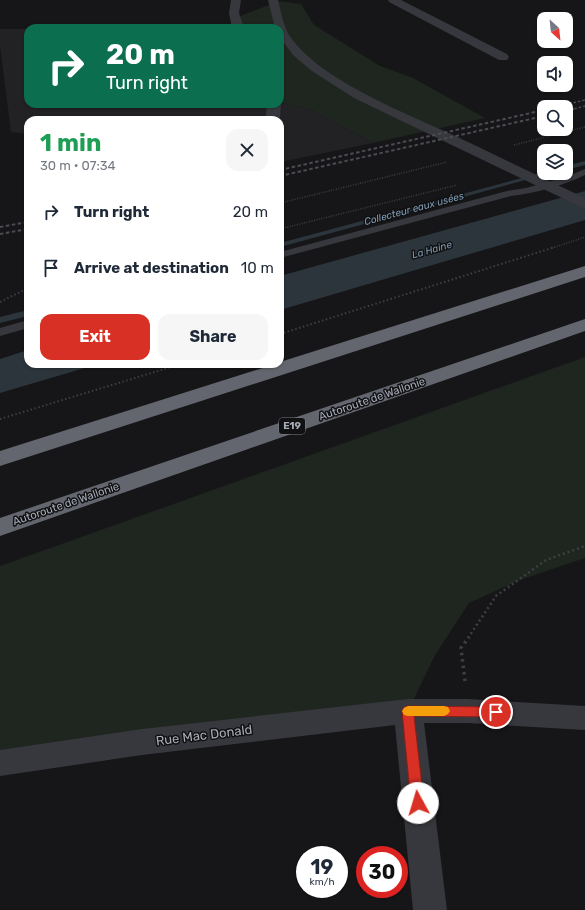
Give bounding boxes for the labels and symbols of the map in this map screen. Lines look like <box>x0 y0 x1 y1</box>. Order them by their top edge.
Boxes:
north arrow <box>537 12 573 48</box>
water label: Collecteur eaux usées <box>363 190 465 228</box>
water label: La Haine <box>411 238 454 261</box>
street label: Autoroute de Wallonie <box>317 375 427 423</box>
road number: E19 <box>279 418 305 434</box>
street label: Autoroute de Wallonie <box>11 480 121 528</box>
pin <box>479 695 513 729</box>
street label: Rue Mac Donald <box>155 722 253 748</box>
position arrow <box>397 782 439 824</box>
speed limit sign: 30 <box>356 846 408 898</box>

